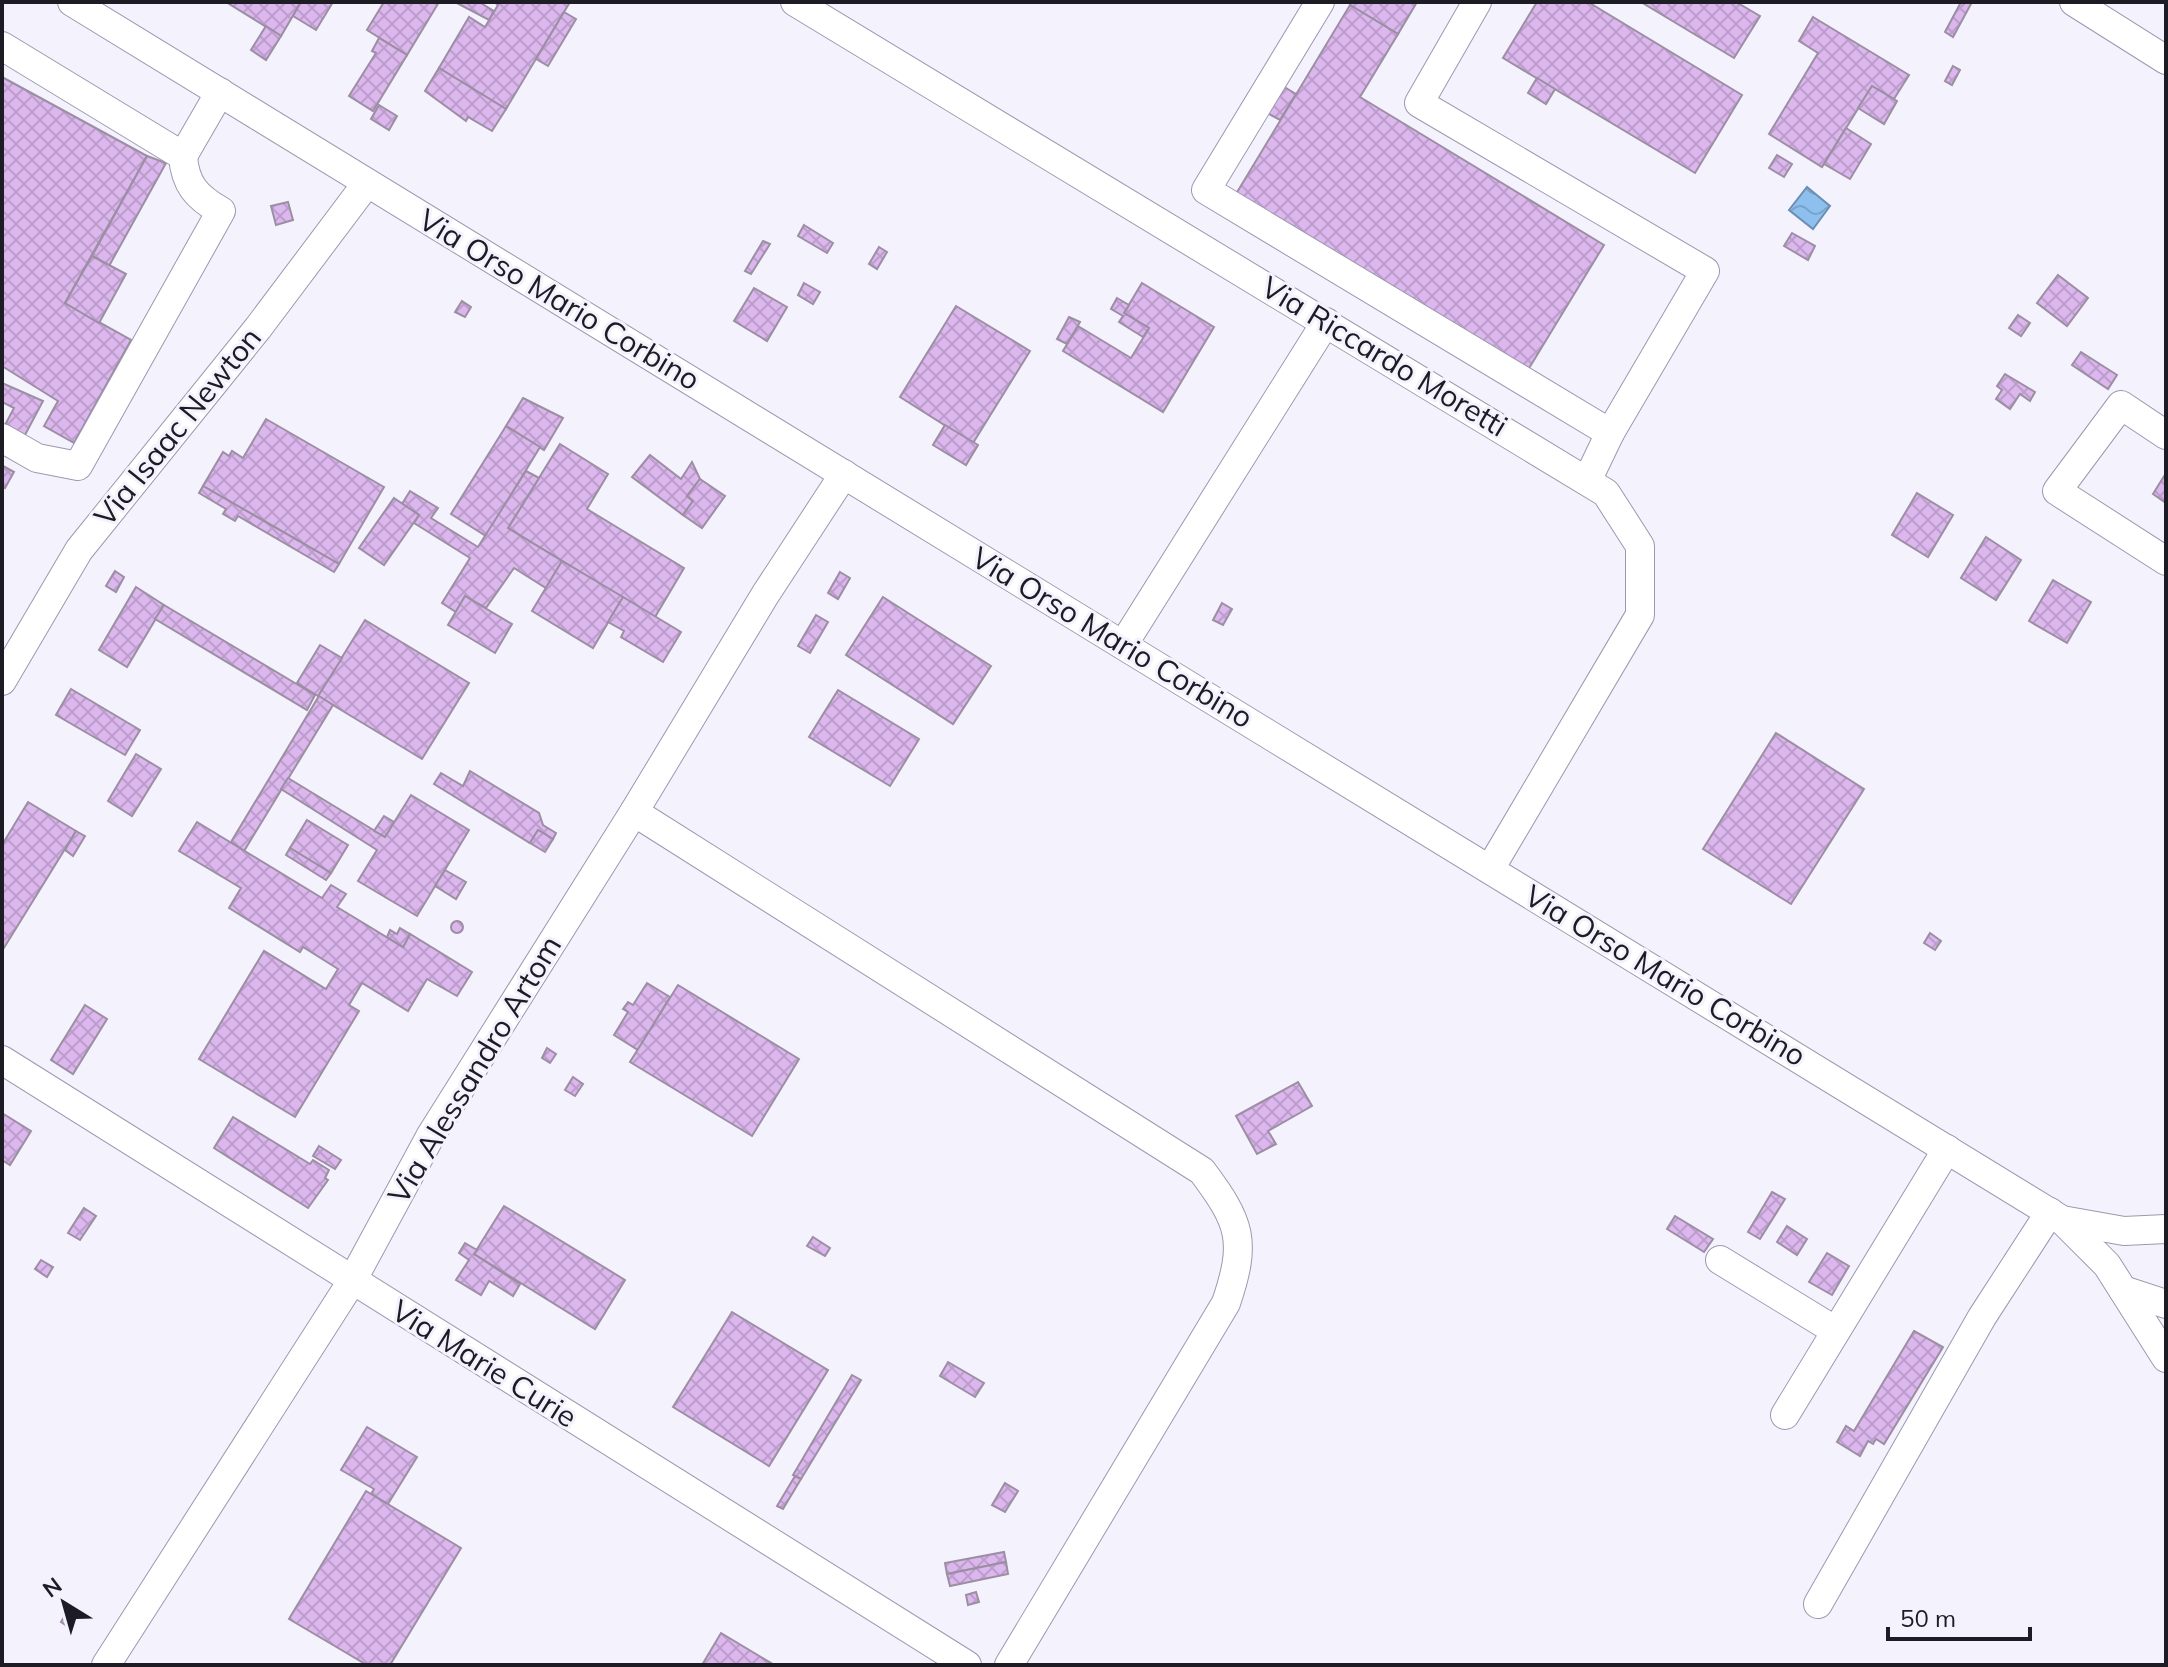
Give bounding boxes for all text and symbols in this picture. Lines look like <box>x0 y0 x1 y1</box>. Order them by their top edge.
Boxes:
street label: Via Orso Mario Corbino <box>412 200 707 398</box>
street label: Via Riccardo Moretti <box>1255 268 1514 445</box>
street label: Via Isaac Newton <box>85 319 269 534</box>
street label: Via Orso Mario Corbino <box>965 538 1260 736</box>
street label: Via Orso Mario Corbino <box>1518 876 1813 1074</box>
street label: Via Alessandro Artom <box>379 929 569 1210</box>
street label: Via Marie Curie <box>385 1291 584 1435</box>
north arrow <box>24 1563 104 1643</box>
text: N <box>37 1571 67 1603</box>
scale bar <box>1888 1591 2030 1641</box>
text: 50 m <box>1900 1603 1956 1633</box>

